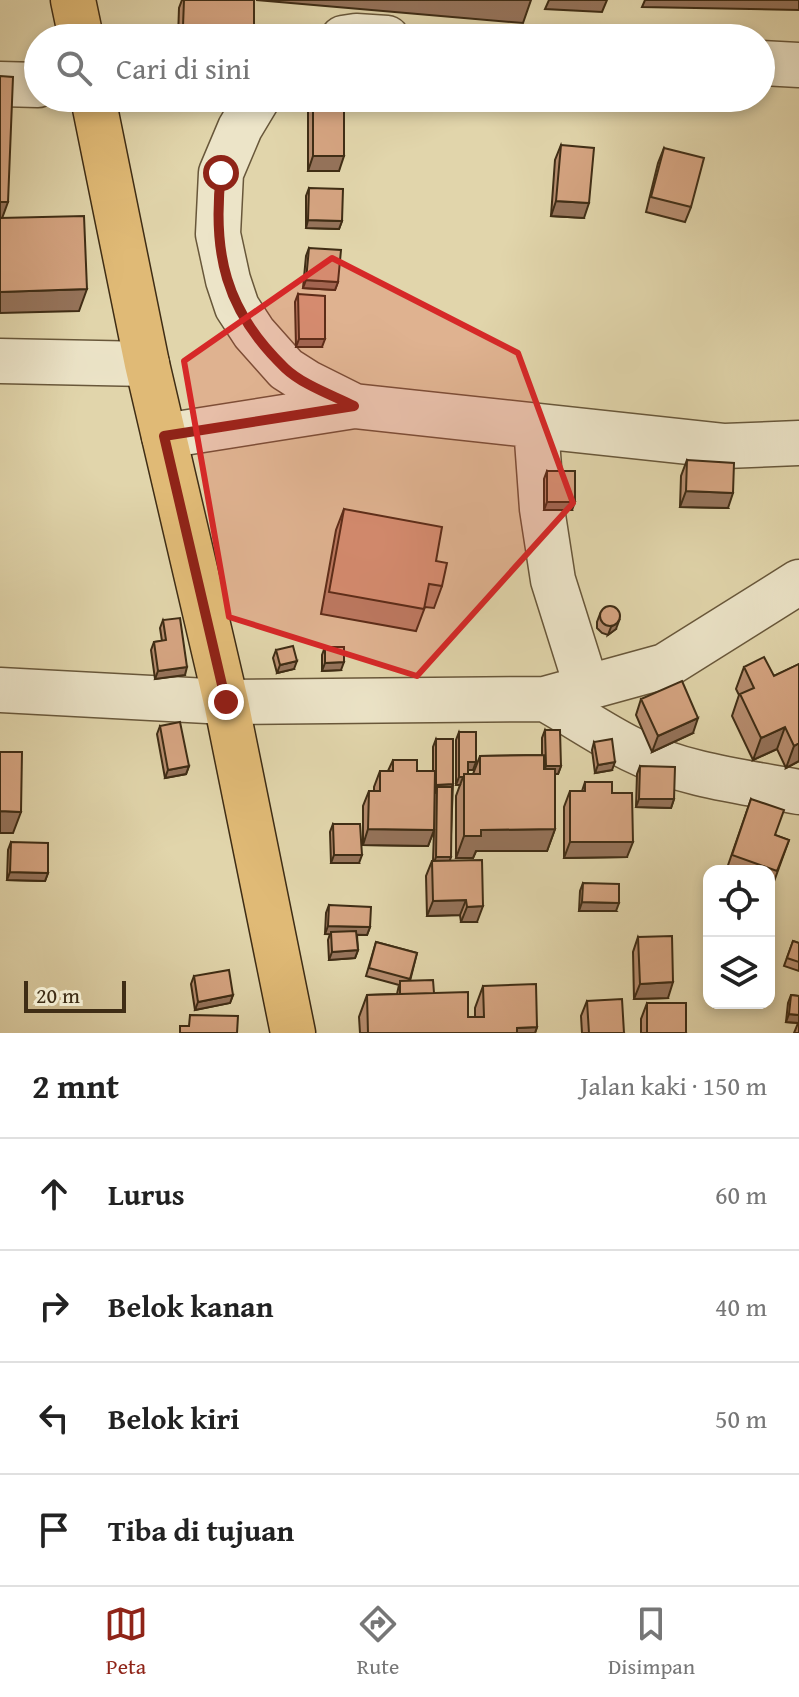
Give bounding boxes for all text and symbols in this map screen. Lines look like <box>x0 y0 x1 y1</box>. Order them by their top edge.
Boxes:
search box <box>24 24 775 112</box>
icon: search <box>52 46 96 90</box>
text: Cari di sini <box>116 46 251 90</box>
route start <box>203 155 239 191</box>
route end <box>208 684 244 720</box>
map controls <box>703 865 775 1009</box>
button: locate <box>703 865 775 937</box>
button: layers <box>703 937 775 1009</box>
scale bar <box>24 977 126 1013</box>
text: 20 m <box>36 979 80 1011</box>
text: 2 mnt <box>32 1061 119 1110</box>
text: Jalan kaki · 150 m <box>580 1066 767 1105</box>
icon: ahead <box>32 1172 76 1216</box>
text: Lurus <box>108 1172 185 1216</box>
text: 60 m <box>715 1175 767 1214</box>
icon: right <box>32 1284 76 1328</box>
text: Belok kanan <box>108 1284 273 1328</box>
text: 40 m <box>715 1287 767 1326</box>
icon: left <box>32 1396 76 1440</box>
text: Belok kiri <box>108 1396 240 1440</box>
text: 50 m <box>715 1399 767 1438</box>
icon: arrive <box>32 1508 76 1552</box>
text: Tiba di tujuan <box>108 1508 294 1552</box>
tab: Peta <box>104 1602 148 1682</box>
tab: Rute <box>356 1602 400 1682</box>
tab: Disimpan <box>608 1602 695 1682</box>

